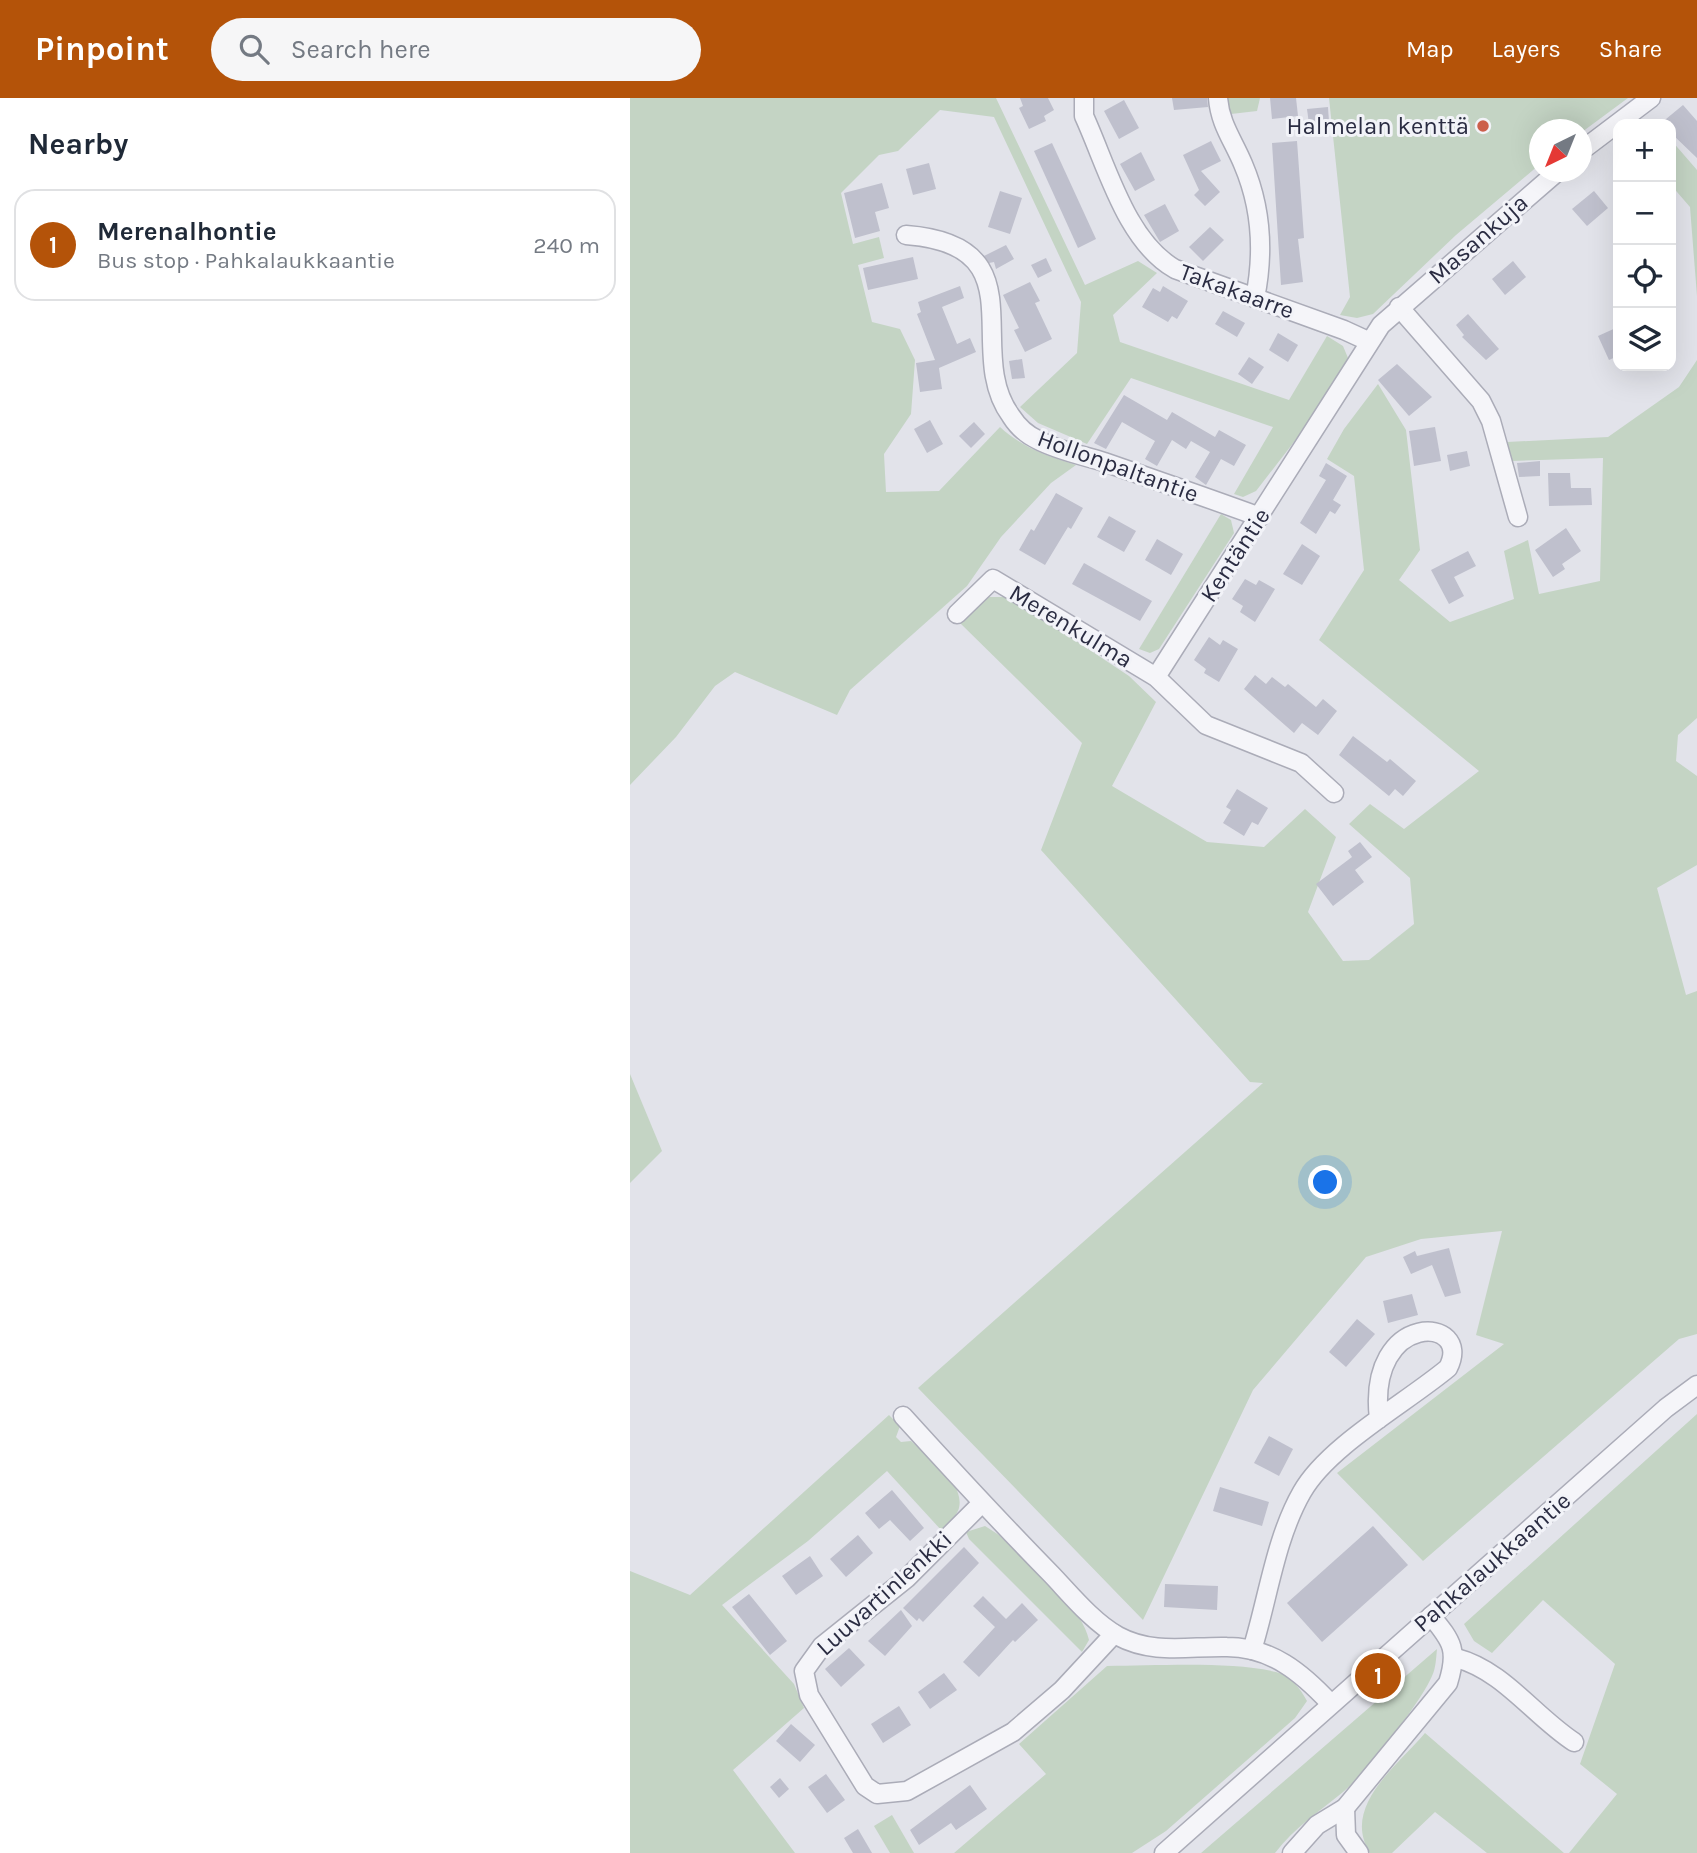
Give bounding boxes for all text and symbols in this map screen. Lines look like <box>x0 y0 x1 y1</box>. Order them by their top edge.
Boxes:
search box <box>211 18 701 81</box>
text: Pinpoint <box>35 30 169 68</box>
icon: search <box>235 30 273 68</box>
text: Search here <box>291 34 431 65</box>
text: Map <box>1406 35 1454 63</box>
text: Layers <box>1492 35 1561 63</box>
text: Share <box>1599 35 1662 63</box>
place label: Halmelan kenttä <box>1287 112 1469 140</box>
marker: Halmelan kenttä <box>1475 118 1491 134</box>
north arrow <box>1529 119 1592 182</box>
map controls <box>1613 119 1676 371</box>
button: + <box>1613 119 1676 182</box>
text: Nearby <box>28 126 128 162</box>
button: − <box>1613 182 1676 245</box>
street label: Masankuja <box>1423 188 1533 290</box>
text: Merenalhontie <box>97 216 277 247</box>
text: 1 <box>49 232 57 259</box>
text: 240 m <box>533 232 600 259</box>
button: locate <box>1613 245 1676 308</box>
text: Bus stop · Pahkalaukkaantie <box>97 247 395 274</box>
street label: Takakaarre <box>1176 257 1298 325</box>
button: layers <box>1613 308 1676 371</box>
street label: Hollonpaltantie <box>1034 424 1202 508</box>
street label: Kentäntie <box>1194 503 1276 607</box>
street label: Merenkulma <box>1004 578 1138 674</box>
your location <box>1308 1165 1342 1199</box>
street label: Pahkalaukkaantie <box>1408 1486 1576 1638</box>
street label: Luuvartinlenkki <box>810 1525 958 1661</box>
pin: 1 <box>1355 1650 1401 1702</box>

